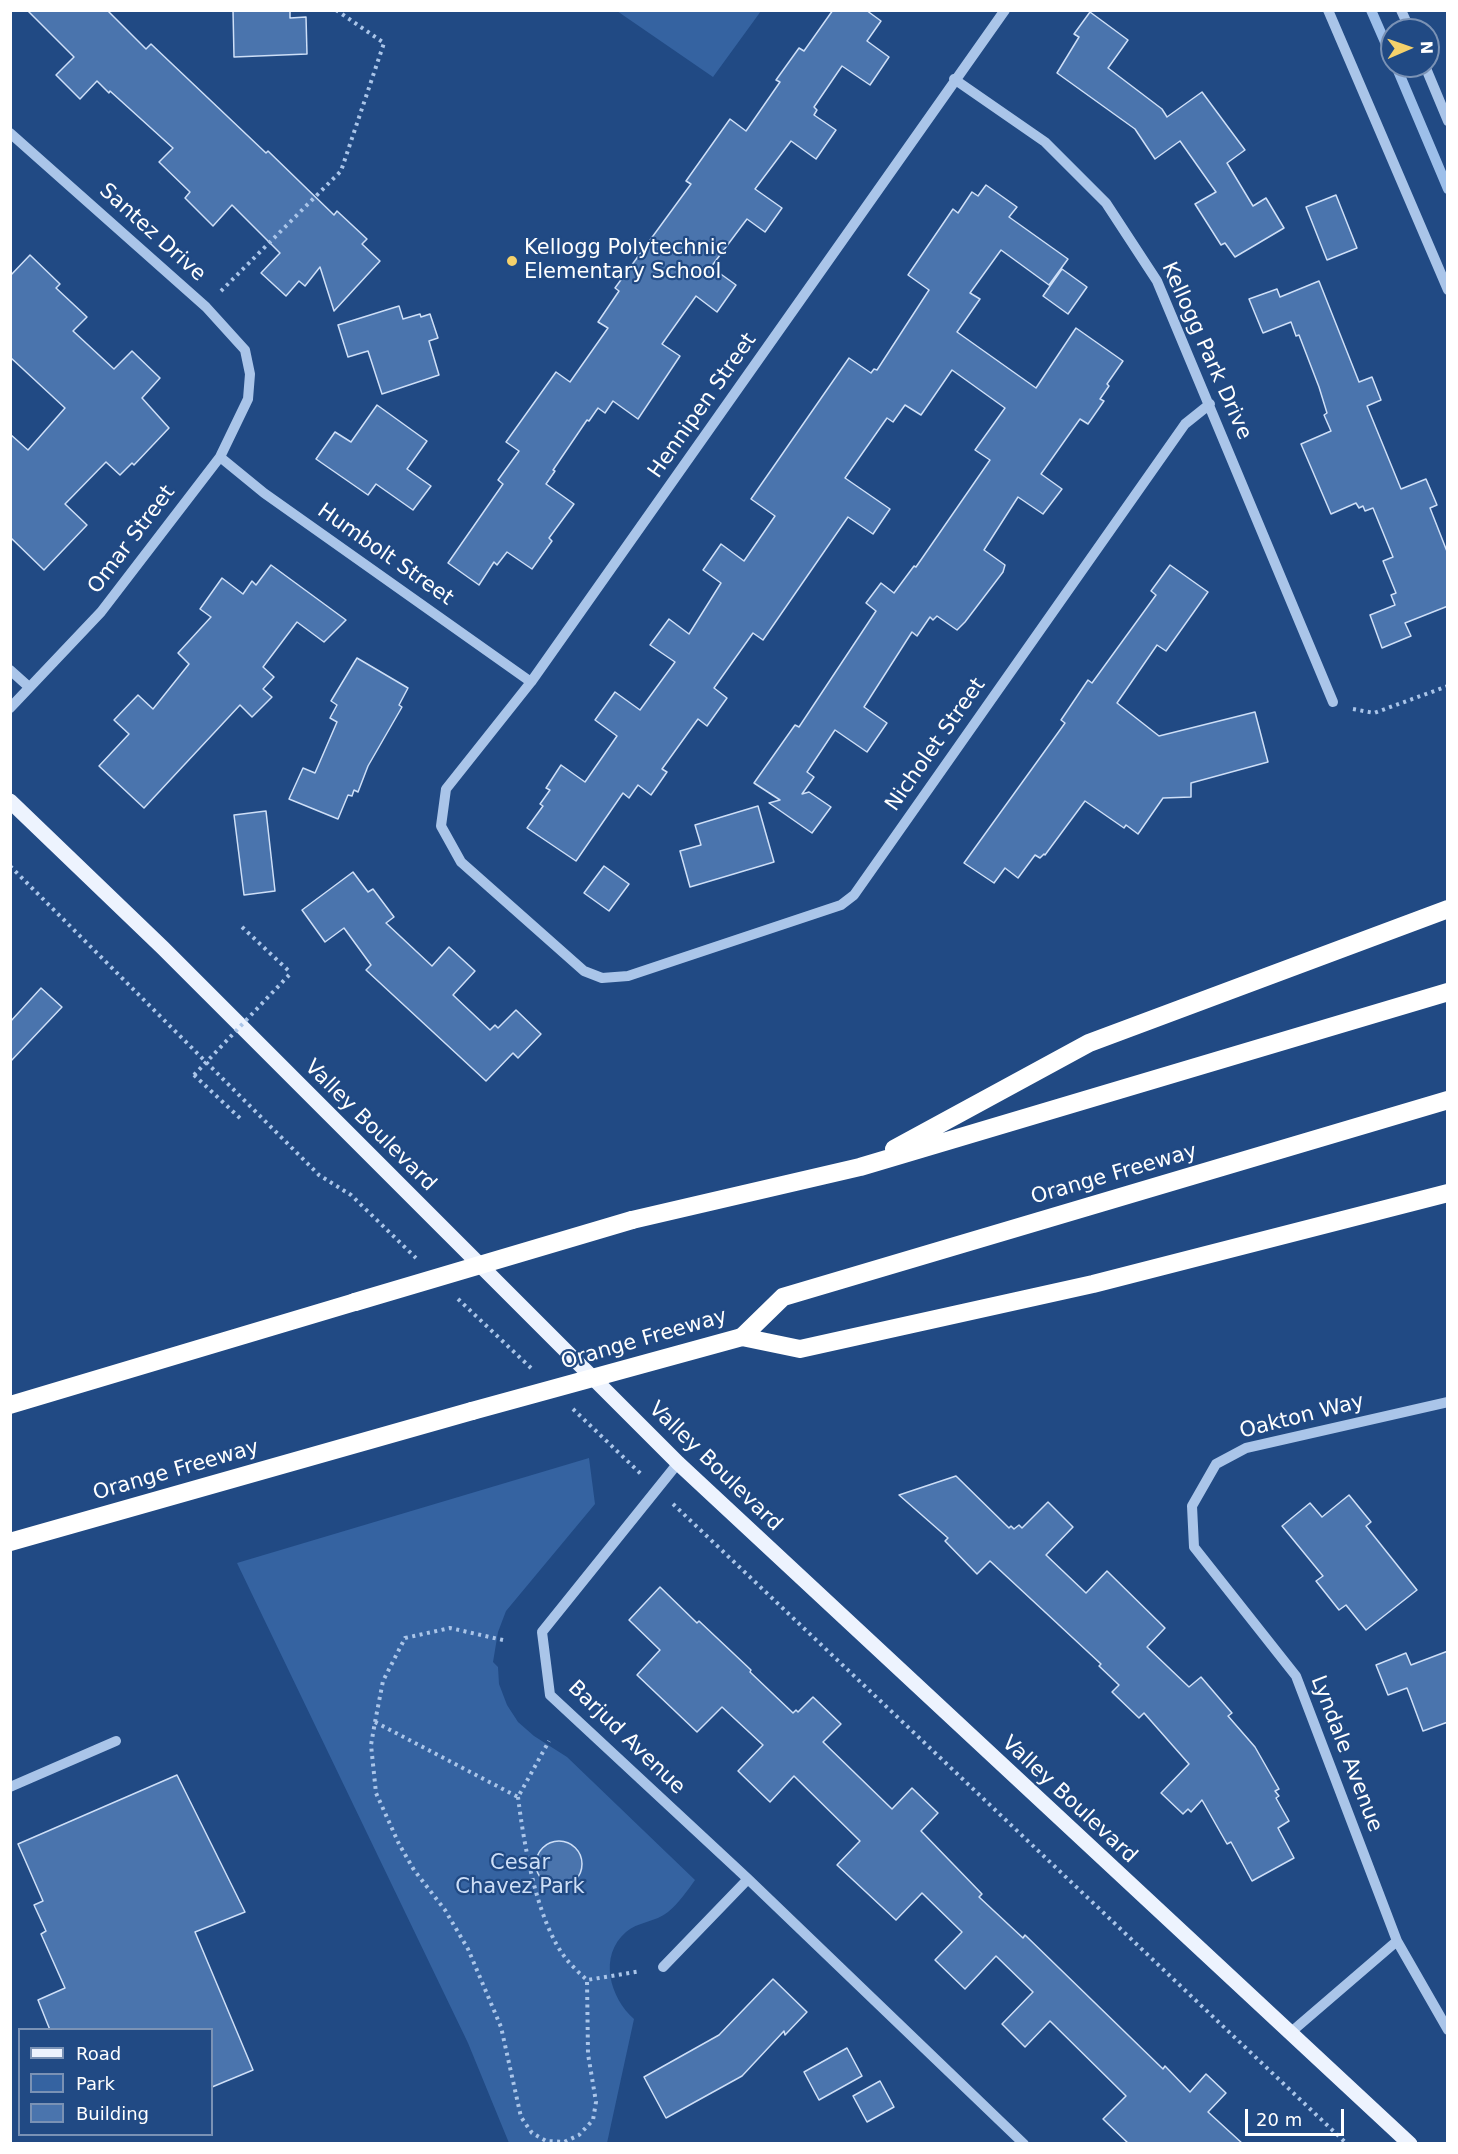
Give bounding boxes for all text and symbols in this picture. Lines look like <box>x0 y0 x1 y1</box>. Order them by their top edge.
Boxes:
north arrow <box>1380 18 1440 78</box>
text: N <box>1417 40 1436 54</box>
street label: Santez Drive <box>94 179 210 287</box>
place label: Kellogg Polytechnic Elementary School <box>524 236 727 286</box>
marker: Kellogg Polytechnic Elementary School <box>505 254 519 268</box>
street label: Kellogg Park Drive <box>1156 258 1256 444</box>
street label: Hennipen Street <box>644 329 762 483</box>
street label: Omar Street <box>83 481 181 599</box>
street label: Humbolt Street <box>312 499 458 611</box>
street label: Nicholet Street <box>881 674 991 816</box>
street label: Valley Boulevard <box>299 1055 441 1197</box>
street label: Orange Freeway <box>1028 1139 1200 1211</box>
street label: Orange Freeway <box>558 1304 730 1376</box>
street label: Oakton Way <box>1237 1389 1367 1445</box>
street label: Valley Boulevard <box>643 1397 787 1537</box>
street label: Orange Freeway <box>90 1435 262 1507</box>
street label: Lyndale Avenue <box>1305 1672 1387 1836</box>
street label: Barjud Avenue <box>562 1676 690 1800</box>
street label: Valley Boulevard <box>996 1731 1142 1869</box>
park label: Cesar Chavez Park <box>455 1851 585 1901</box>
legend <box>18 2028 213 2136</box>
text: Road <box>76 2043 121 2064</box>
text: Park <box>76 2073 115 2094</box>
scale bar <box>1248 2097 1347 2135</box>
text: Building <box>76 2103 149 2124</box>
text: 20 m <box>1256 2109 1302 2130</box>

